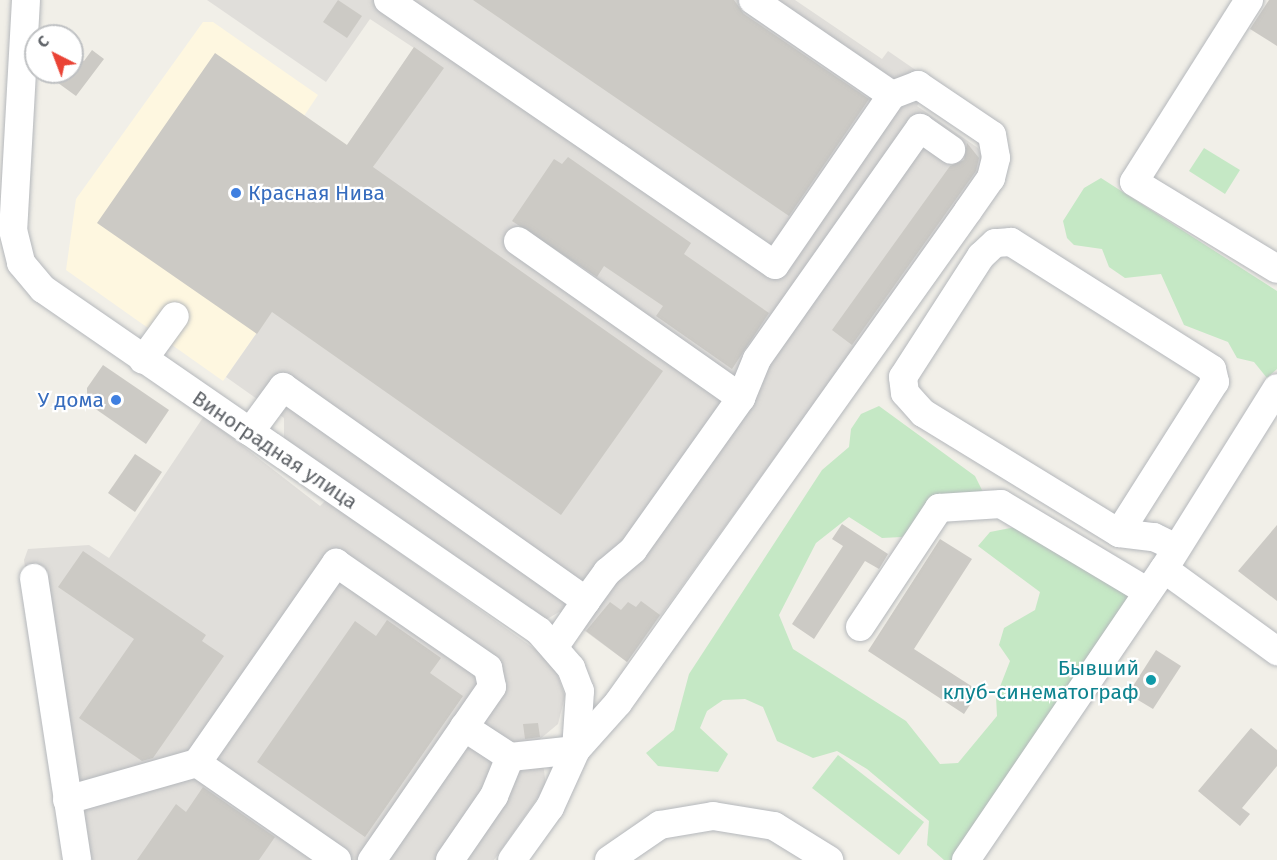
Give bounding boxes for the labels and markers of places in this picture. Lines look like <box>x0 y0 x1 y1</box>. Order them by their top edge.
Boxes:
place label: Красная Нива <box>248 180 385 206</box>
marker: Красная Нива <box>229 186 243 200</box>
place label: У дома <box>38 387 104 413</box>
marker: У дома <box>109 393 123 407</box>
place label: Бывший клуб-синематограф <box>942 655 1139 705</box>
marker: Бывший клуб-синематограф <box>1144 673 1158 687</box>

